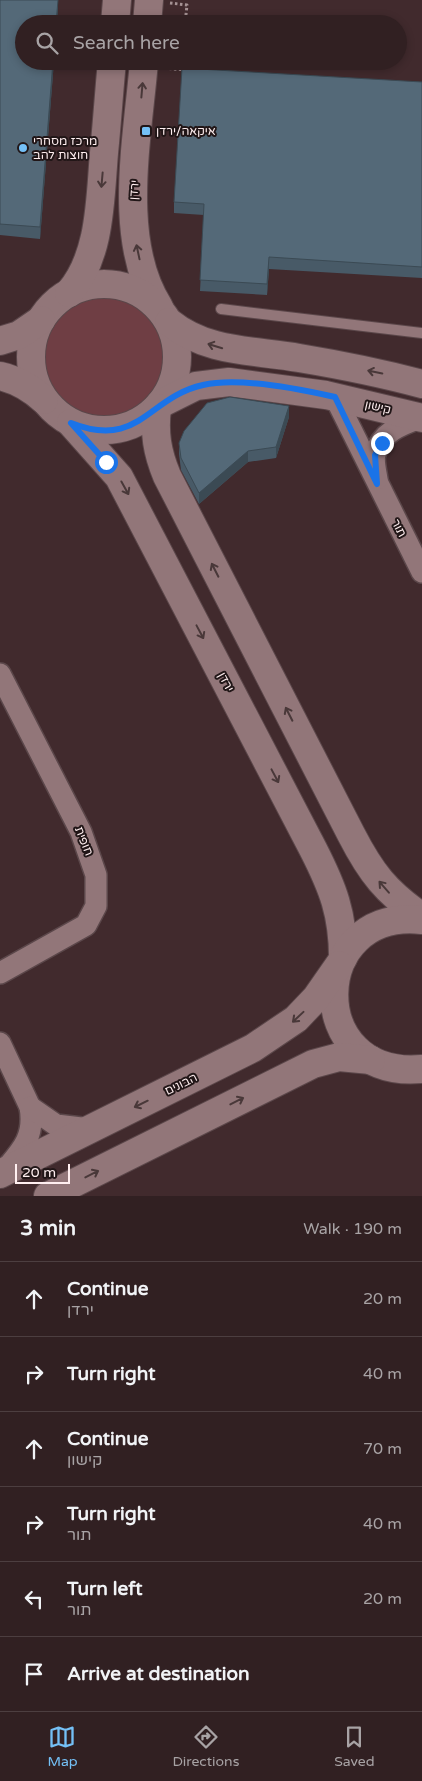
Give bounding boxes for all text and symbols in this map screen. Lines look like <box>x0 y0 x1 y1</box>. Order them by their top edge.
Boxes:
search box <box>15 15 407 70</box>
icon: search <box>33 29 61 57</box>
text: Search here <box>73 32 180 54</box>
one-way arrow <box>137 82 147 98</box>
place label: איקאה/ירדן <box>156 124 216 138</box>
marker: איקאה/ירדן <box>140 125 152 137</box>
place label: מרכז מסחרי חוצות להב <box>33 134 97 162</box>
marker: מרכז מסחרי חוצות להב <box>17 142 29 154</box>
one-way arrow <box>97 171 107 187</box>
street label: ירדן <box>126 179 142 201</box>
one-way arrow <box>133 244 142 260</box>
one-way arrow <box>207 340 223 350</box>
one-way arrow <box>367 367 383 376</box>
street label: קישון <box>364 397 392 417</box>
route end <box>371 432 394 455</box>
route start <box>95 451 118 474</box>
one-way arrow <box>120 480 130 494</box>
street label: תור <box>389 517 409 539</box>
one-way arrow <box>210 562 220 577</box>
one-way arrow <box>195 624 205 639</box>
street label: ירדן <box>215 670 237 694</box>
one-way arrow <box>284 707 293 722</box>
one-way arrow <box>270 768 280 783</box>
street label: חופית <box>72 824 96 858</box>
one-way arrow <box>379 880 390 893</box>
one-way arrow <box>291 1011 304 1023</box>
street label: הבונים <box>162 1070 200 1098</box>
one-way arrow <box>229 1096 244 1105</box>
one-way arrow <box>133 1099 148 1109</box>
scale bar <box>15 1161 70 1184</box>
text: 20 m <box>22 1164 56 1181</box>
one-way arrow <box>84 1169 99 1178</box>
text: 3 min <box>20 1216 76 1241</box>
text: Walk · 190 m <box>303 1219 402 1239</box>
text: Continue <box>67 1278 149 1300</box>
icon: ahead <box>20 1285 48 1313</box>
text: 20 m <box>363 1289 402 1309</box>
text: ירדן <box>67 1300 94 1320</box>
icon: right <box>20 1360 48 1388</box>
text: Turn right <box>67 1363 155 1385</box>
text: 40 m <box>363 1364 402 1384</box>
text: Continue <box>67 1428 149 1450</box>
icon: ahead <box>20 1435 48 1463</box>
text: 70 m <box>363 1439 402 1459</box>
text: קישון <box>67 1450 102 1470</box>
text: Turn right <box>67 1503 155 1525</box>
icon: right <box>20 1510 48 1538</box>
text: 40 m <box>363 1514 402 1534</box>
text: תור <box>67 1525 91 1545</box>
text: Turn left <box>67 1578 143 1600</box>
icon: left <box>20 1585 48 1613</box>
text: 20 m <box>363 1589 402 1609</box>
text: תור <box>67 1600 91 1620</box>
icon: arrive <box>20 1660 48 1688</box>
text: Arrive at destination <box>67 1663 250 1685</box>
tab: Map <box>47 1723 78 1770</box>
tab: Directions <box>172 1723 239 1770</box>
tab: Saved <box>334 1723 375 1770</box>

